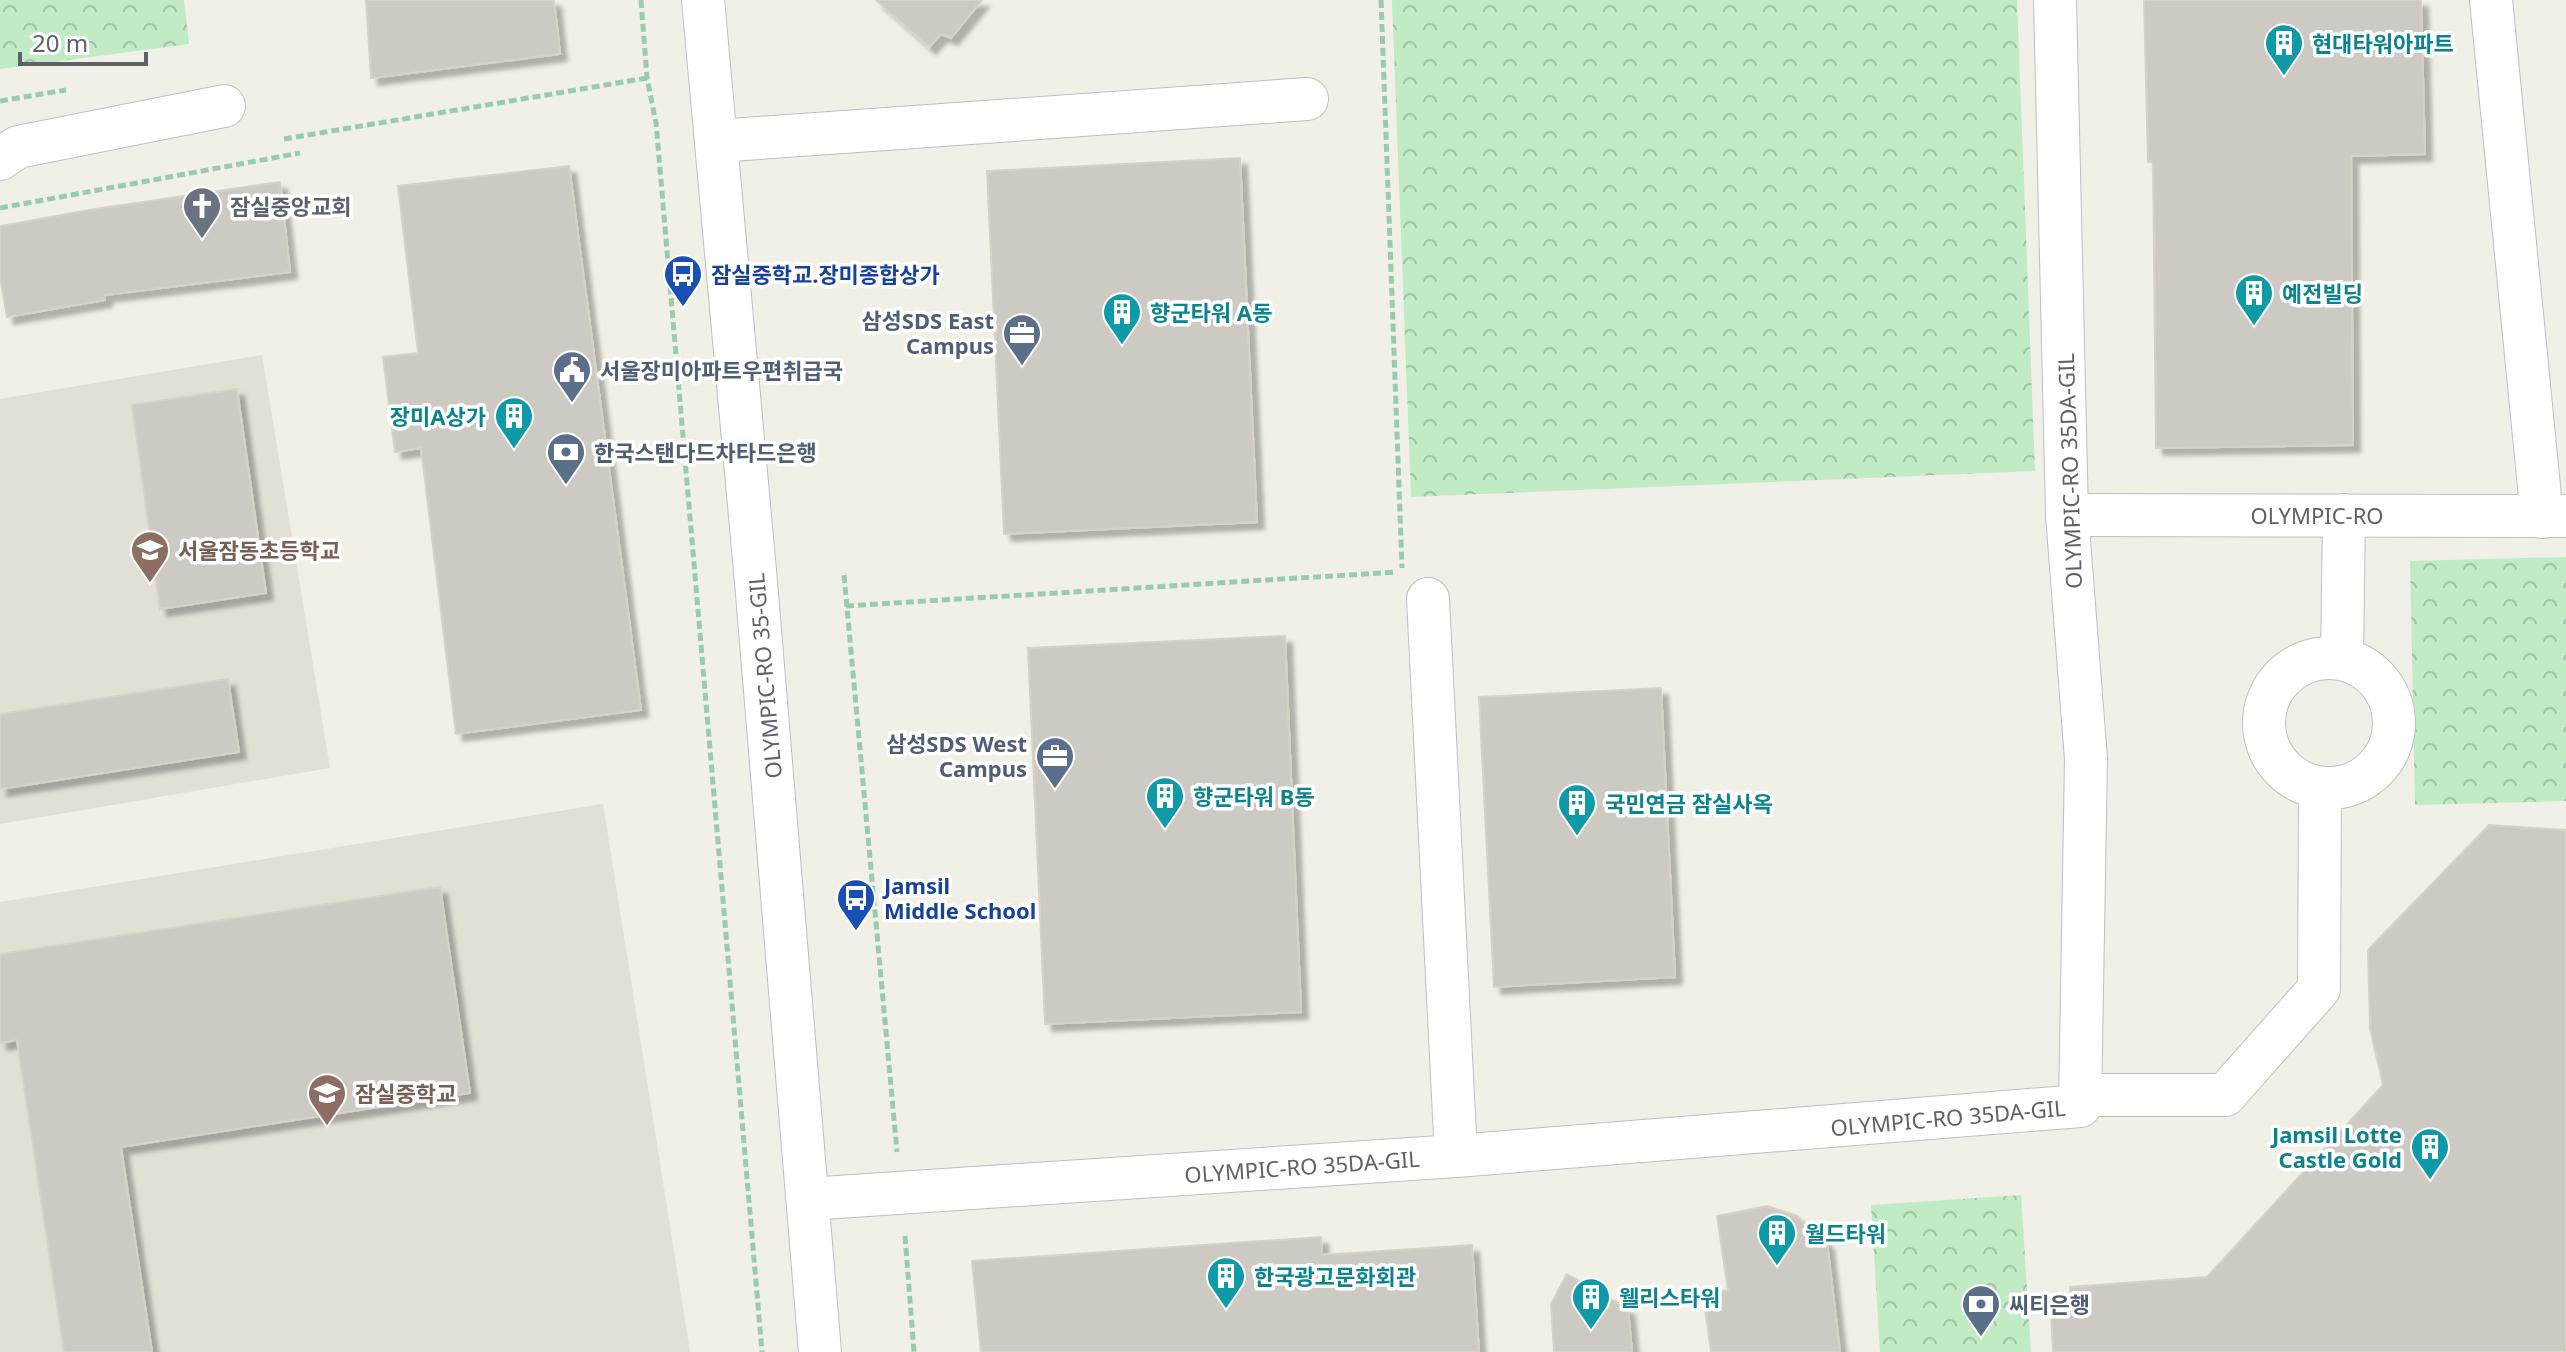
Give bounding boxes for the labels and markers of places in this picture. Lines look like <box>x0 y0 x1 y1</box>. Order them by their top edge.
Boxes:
building icon: 현대타워아파트 <box>2263 22 2305 77</box>
place label: 현대타워아파트 <box>2312 28 2454 58</box>
church icon: 잠실중앙교회 <box>181 185 223 240</box>
place label: 잠실중앙교회 <box>230 191 351 221</box>
bus stop icon: 잠실중학교.장미종합상가 <box>662 253 704 308</box>
place label: 잠실중학교.장미종합상가 <box>711 259 940 289</box>
building icon: 예전빌딩 <box>2233 272 2275 327</box>
place label: 예전빌딩 <box>2282 278 2363 308</box>
building icon: 향군타워 A동 <box>1101 291 1143 346</box>
place label: 향군타워 A동 <box>1150 297 1272 327</box>
place label: 삼성SDS East Campus <box>861 305 994 360</box>
office icon: 삼성SDS East Campus <box>1001 312 1043 367</box>
public building icon: 서울장미아파트우편취급국 <box>551 349 593 404</box>
place label: 서울장미아파트우편취급국 <box>600 355 843 385</box>
building icon: 장미A상가 <box>493 395 535 450</box>
place label: 장미A상가 <box>390 401 486 431</box>
bank icon: 한국스탠다드차타드은행 <box>545 431 587 486</box>
place label: 한국스탠다드차타드은행 <box>594 437 817 467</box>
school or university icon: 서울잠동초등학교 <box>129 529 171 584</box>
place label: 서울잠동초등학교 <box>178 535 340 565</box>
place label: 삼성SDS West Campus <box>886 728 1027 783</box>
office icon: 삼성SDS West Campus <box>1034 735 1076 790</box>
building icon: 향군타워 B동 <box>1144 775 1186 830</box>
place label: 향군타워 B동 <box>1193 781 1315 811</box>
building icon: 국민연금 잠실사옥 <box>1556 782 1598 837</box>
place label: 국민연금 잠실사옥 <box>1605 788 1773 818</box>
place label: Jamsil Middle School <box>882 870 1036 925</box>
bus stop icon: Jamsil Middle School <box>835 877 877 932</box>
school or university icon: 잠실중학교 <box>306 1072 348 1127</box>
place label: 잠실중학교 <box>355 1078 456 1108</box>
place label: Jamsil Lotte Castle Gold <box>2270 1119 2402 1174</box>
building icon: Jamsil Lotte Castle Gold <box>2409 1126 2451 1181</box>
building icon: 월드타워 <box>1756 1212 1798 1267</box>
place label: 월드타워 <box>1805 1218 1886 1248</box>
building icon: 한국광고문화회관 <box>1205 1255 1247 1310</box>
place label: 한국광고문화회관 <box>1254 1261 1416 1291</box>
building icon: 웰리스타워 <box>1570 1276 1612 1331</box>
place label: 웰리스타워 <box>1619 1282 1720 1312</box>
bank icon: 씨티은행 <box>1960 1283 2002 1338</box>
place label: 씨티은행 <box>2009 1289 2090 1319</box>

